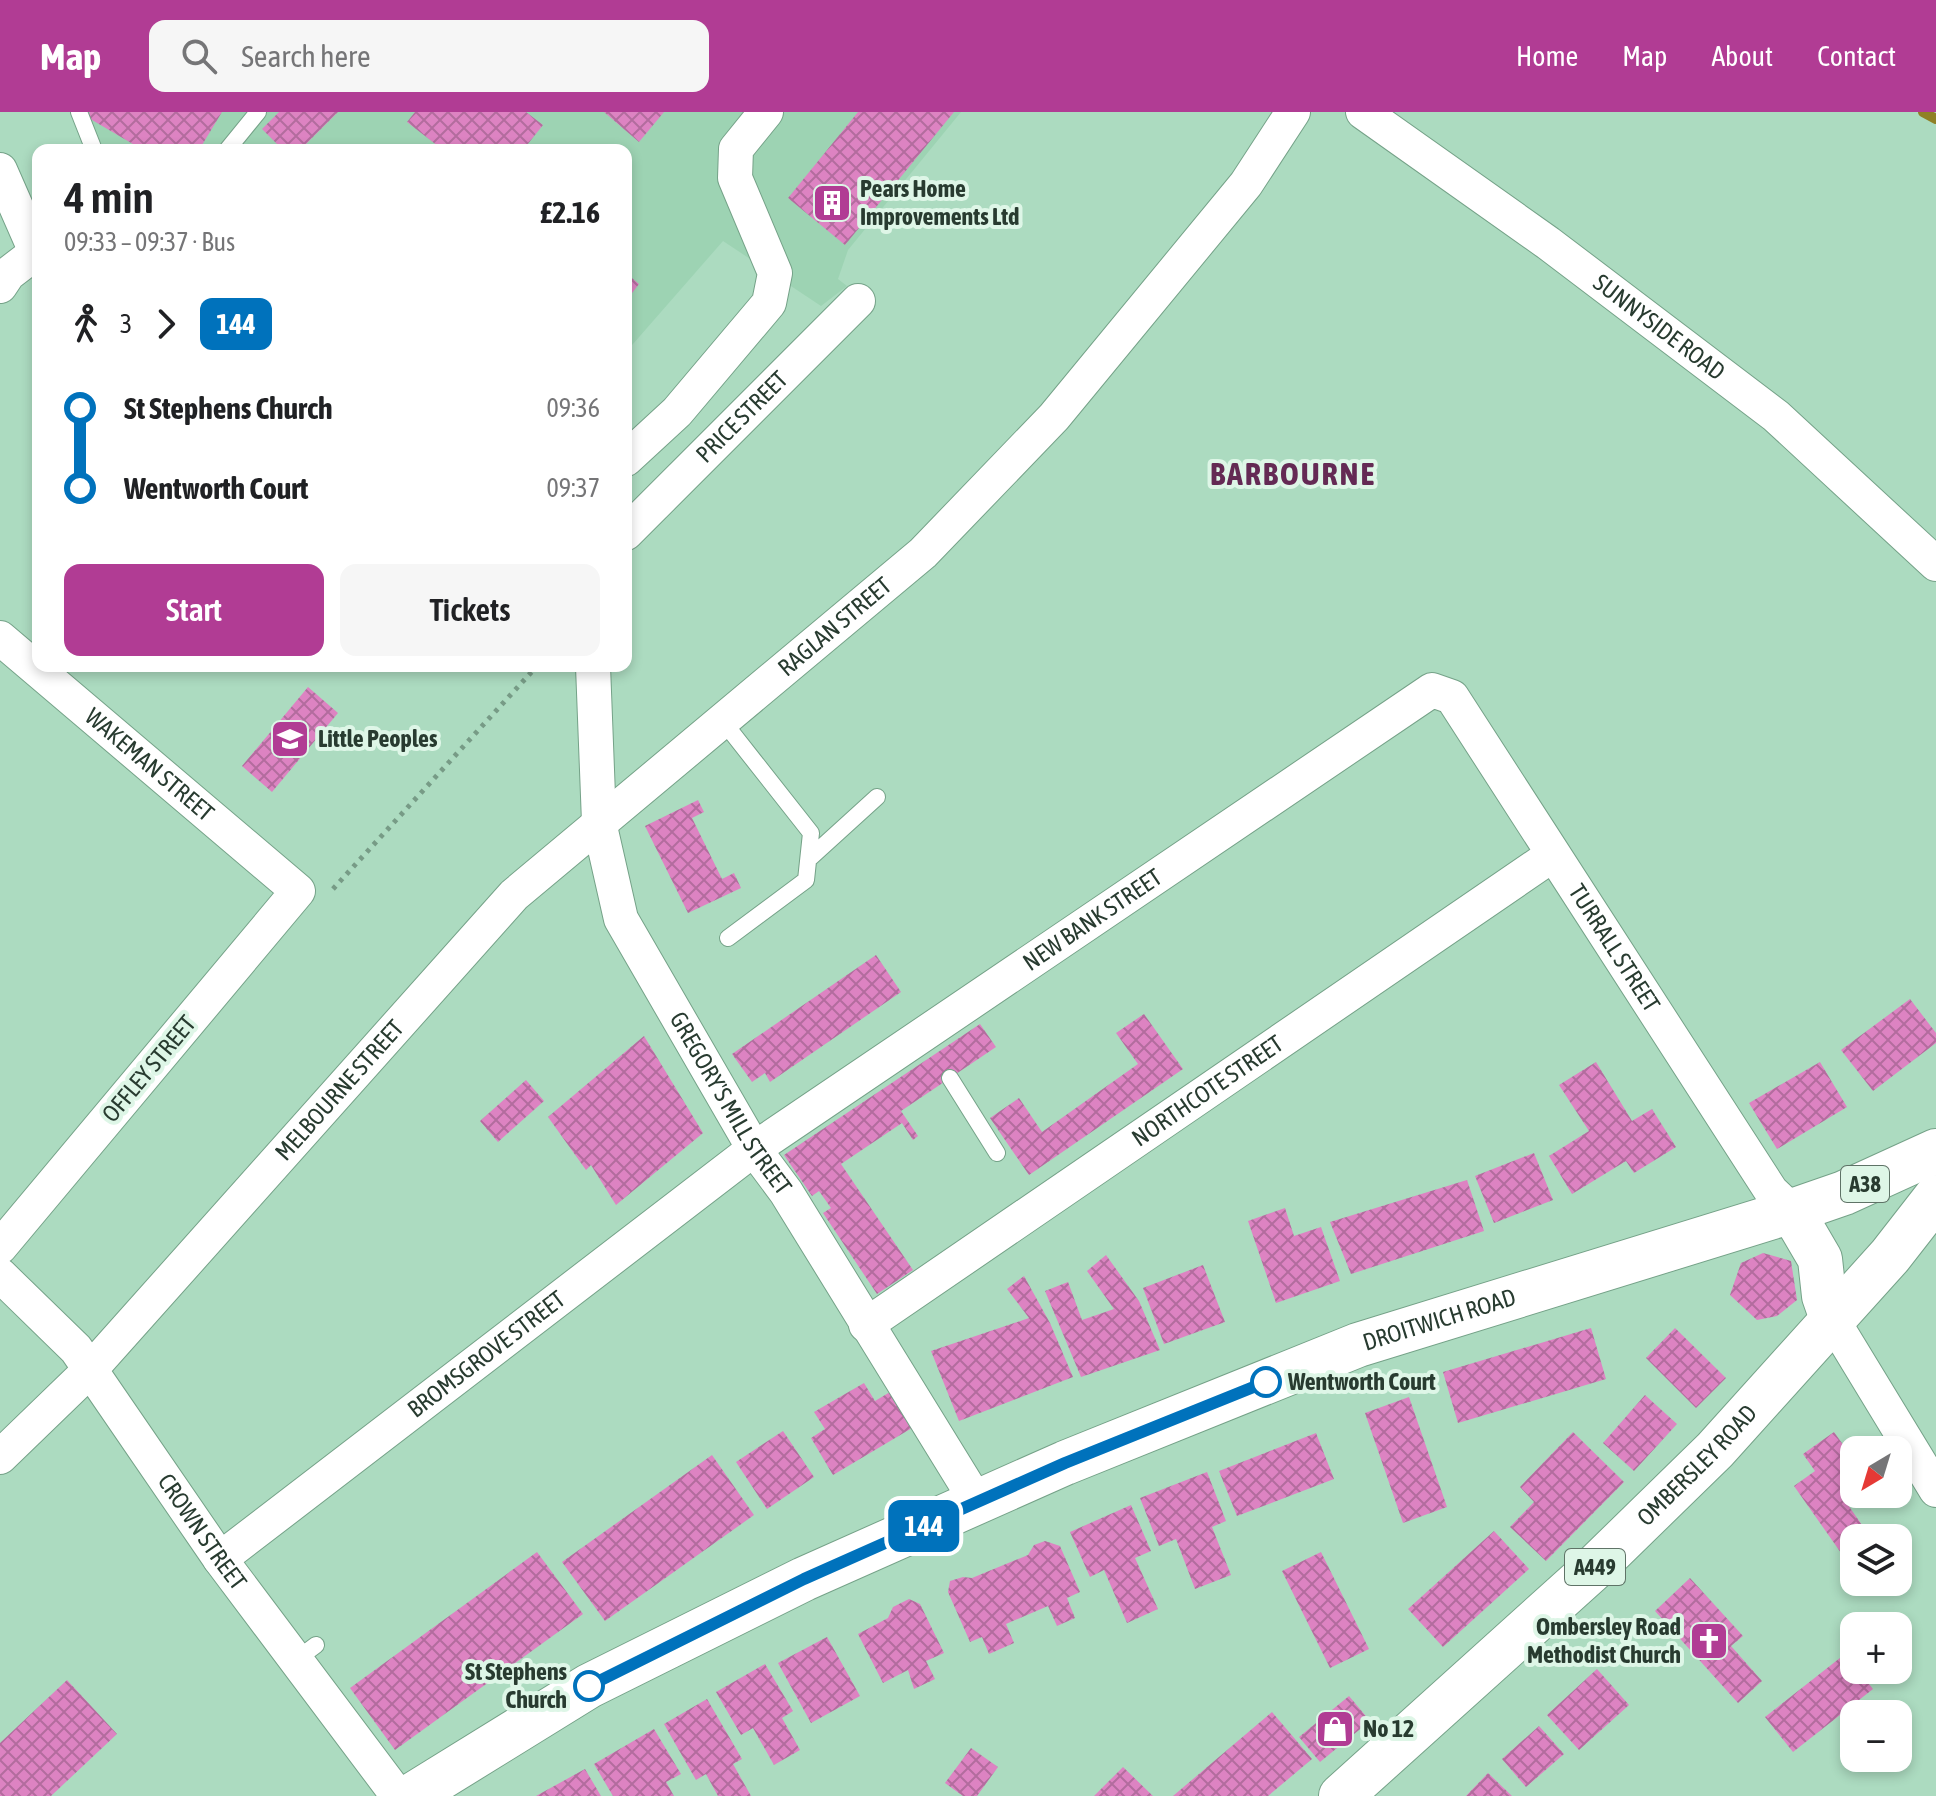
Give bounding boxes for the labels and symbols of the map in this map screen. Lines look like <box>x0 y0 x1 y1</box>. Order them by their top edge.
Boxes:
place label: Pears Home Improvements Ltd <box>860 175 1019 230</box>
building icon: Pears Home Improvements Ltd <box>811 182 853 224</box>
street label: SUNNYSIDE ROAD <box>1588 268 1730 385</box>
street label: PRICE STREET <box>690 365 793 468</box>
district label: BARBOURNE <box>1210 455 1376 492</box>
street label: RAGLAN STREET <box>773 571 897 681</box>
street label: WAKEMAN STREET <box>80 703 220 827</box>
school or university icon: Little Peoples <box>269 718 311 760</box>
place label: Little Peoples <box>318 725 438 752</box>
street label: NEW BANK STREET <box>1018 863 1167 976</box>
street label: TURRALL STREET <box>1564 879 1666 1017</box>
street label: GREGORY'S MILL STREET <box>665 1007 797 1200</box>
street label: OFFLEY STREET <box>96 1010 201 1127</box>
street label: MELBOURNE STREET <box>270 1014 409 1166</box>
street label: NORTHCOTE STREET <box>1127 1030 1288 1152</box>
road number: A38 <box>1841 1166 1889 1202</box>
street label: DROITWICH ROAD <box>1359 1283 1519 1356</box>
street label: BROMSGROVE STREET <box>402 1285 570 1423</box>
marker: Wentworth Court <box>1251 1367 1281 1397</box>
place label: Wentworth Court <box>1287 1368 1436 1395</box>
street label: OMBERSLEY ROAD <box>1632 1399 1762 1531</box>
north arrow <box>1840 1436 1912 1508</box>
street label: CROWN STREET <box>153 1468 252 1595</box>
line badge: 144 <box>878 1500 970 1552</box>
road number: A449 <box>1565 1549 1625 1585</box>
place label: Ombersley Road Methodist Church <box>1527 1613 1681 1668</box>
church icon: Ombersley Road Methodist Church <box>1688 1620 1730 1662</box>
place label: St Stephens Church <box>465 1658 568 1713</box>
marker: St Stephens Church <box>574 1671 604 1701</box>
shop icon: No 12 <box>1314 1708 1356 1750</box>
place label: No 12 <box>1363 1715 1414 1742</box>

